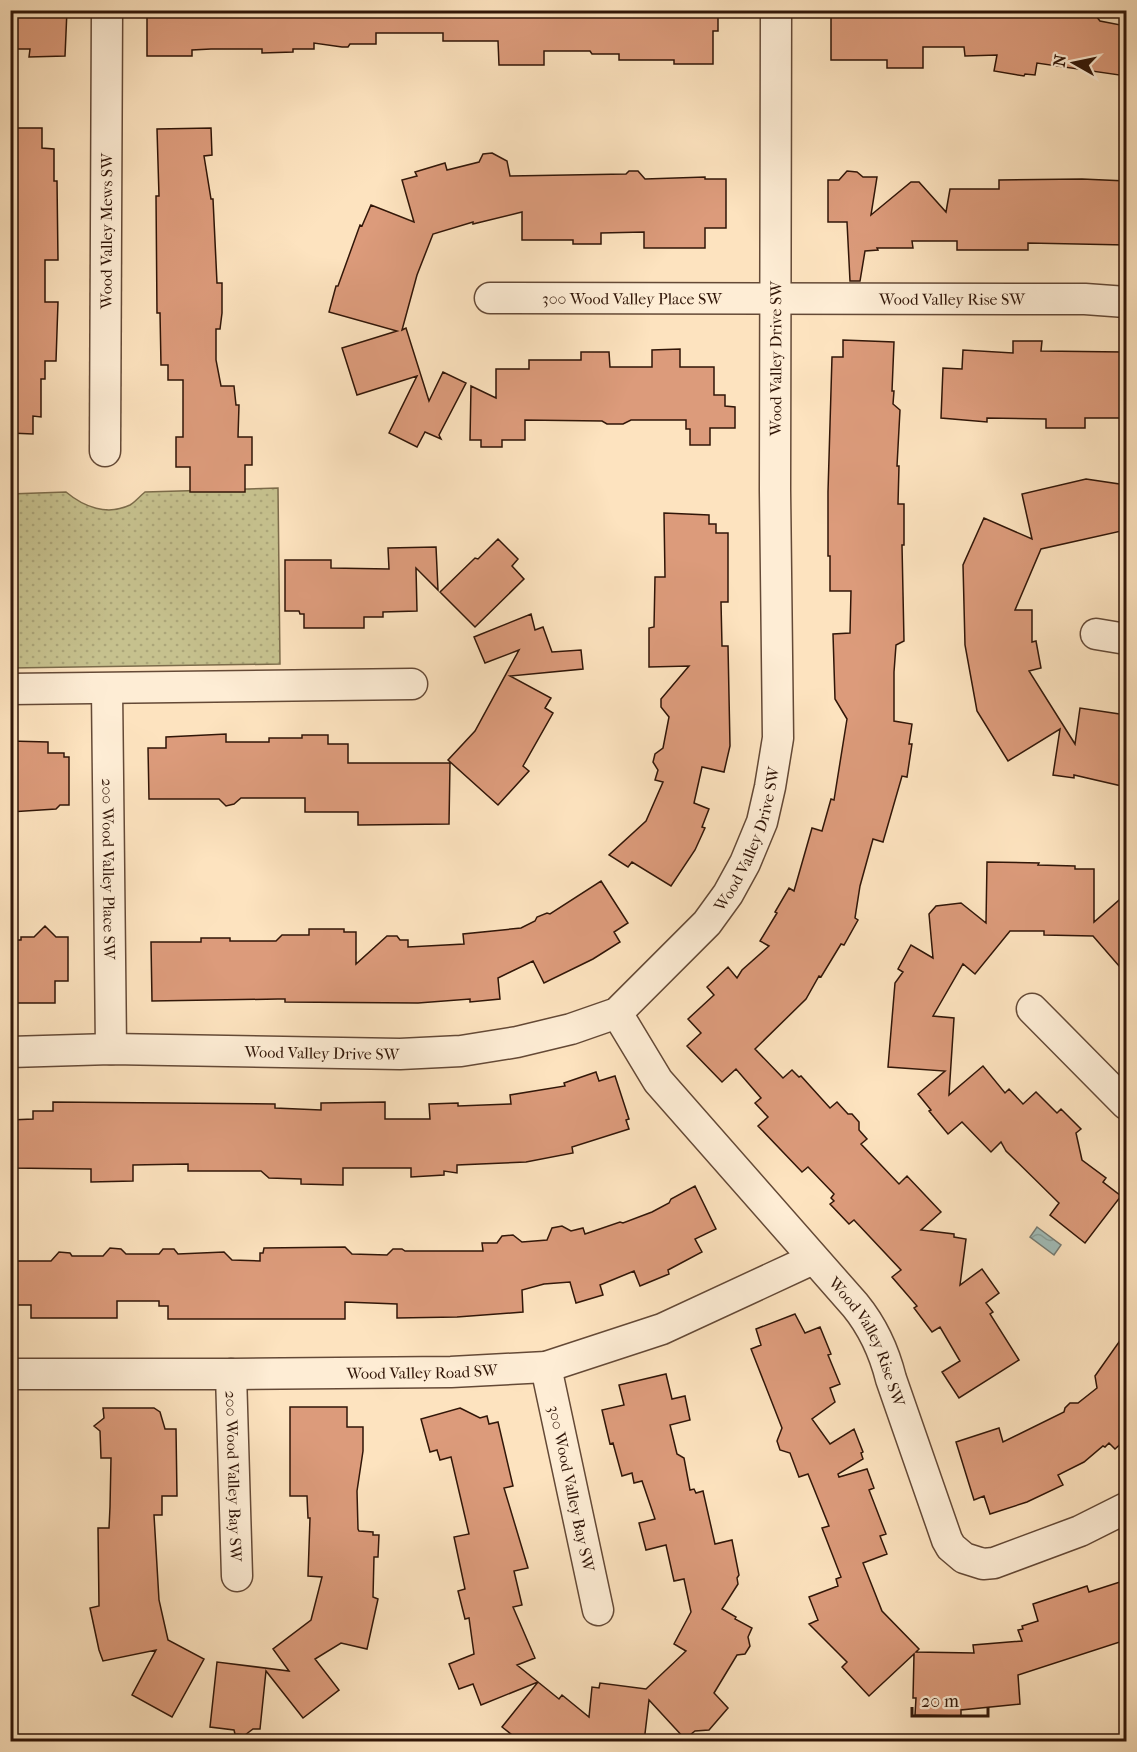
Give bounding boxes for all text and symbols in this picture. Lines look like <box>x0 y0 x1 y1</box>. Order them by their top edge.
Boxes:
north arrow <box>1044 33 1104 93</box>
text: N <box>1049 52 1070 68</box>
street label: Wood Valley Mews SW <box>97 152 116 310</box>
street label: Wood Valley Drive SW <box>766 280 785 437</box>
street label: 300 Wood Valley Place SW <box>542 289 723 308</box>
street label: Wood Valley Rise SW <box>878 290 1026 309</box>
street label: Wood Valley Drive SW <box>709 764 783 916</box>
street label: 200 Wood Valley Place SW <box>98 778 119 961</box>
street label: Wood Valley Drive SW <box>243 1042 401 1064</box>
street label: Wood Valley Rise SW <box>824 1272 909 1410</box>
street label: Wood Valley Road SW <box>345 1360 499 1383</box>
street label: 200 Wood Valley Bay SW <box>221 1390 246 1563</box>
street label: 300 Wood Valley Bay SW <box>544 1404 599 1574</box>
scale bar <box>912 1680 988 1718</box>
text: 20 m <box>921 1691 959 1712</box>

